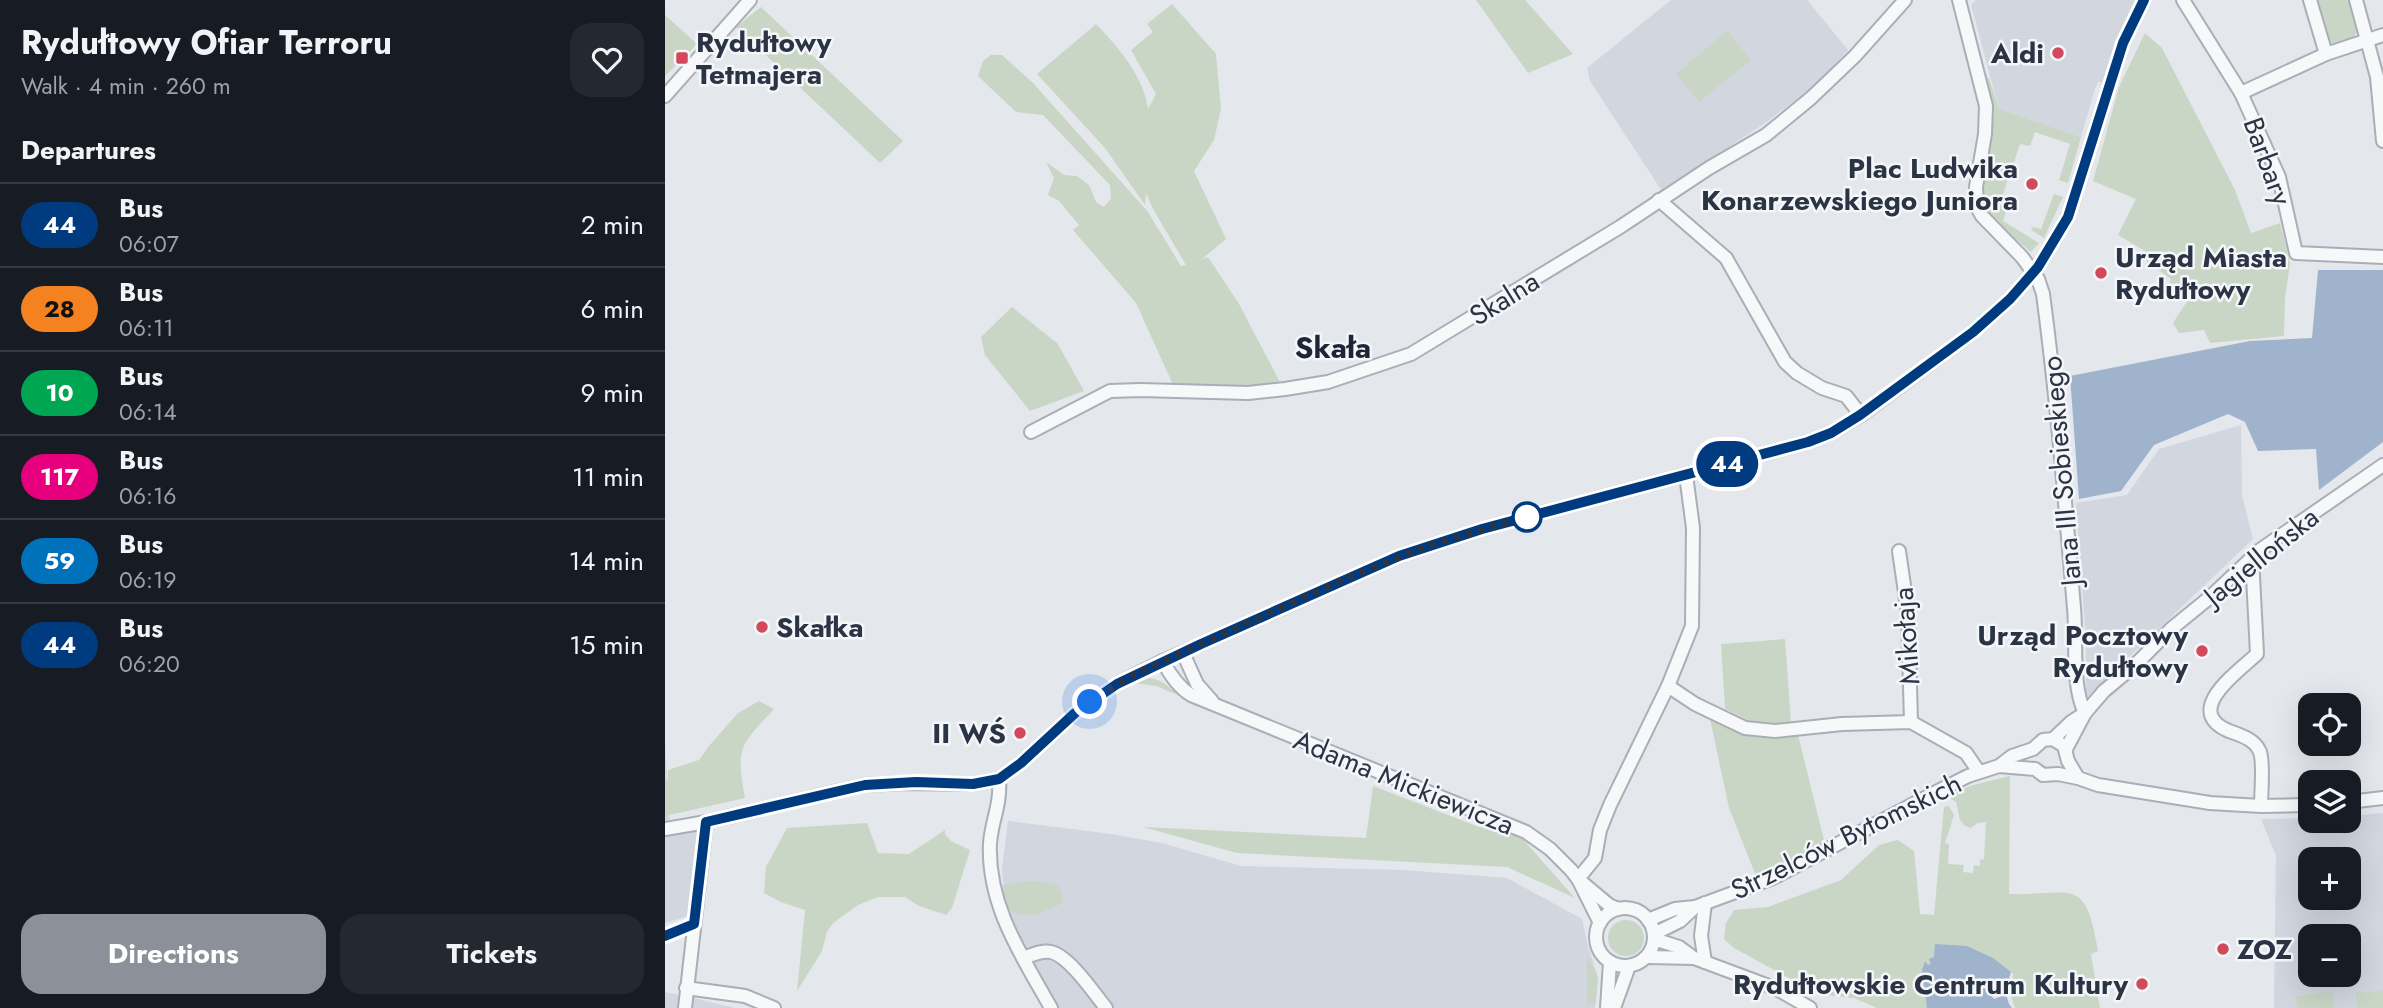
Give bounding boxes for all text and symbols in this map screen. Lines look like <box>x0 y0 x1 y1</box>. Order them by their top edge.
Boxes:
text: Rydułtowy Ofiar Terroru <box>21 19 392 66</box>
place label: Rydułtowy Tetmajera <box>696 22 832 95</box>
button: heart <box>570 23 644 97</box>
place label: Aldi <box>1990 33 2044 74</box>
marker: Aldi <box>2050 45 2066 61</box>
marker: Rydułtowy Tetmajera <box>674 50 690 66</box>
text: Walk · 4 min · 260 m <box>21 69 231 103</box>
street label: Barbary <box>2233 111 2303 212</box>
text: Departures <box>21 131 156 169</box>
place label: Plac Ludwika Konarzewskiego Juniora <box>1701 148 2018 221</box>
marker: Plac Ludwika Konarzewskiego Juniora <box>2024 176 2040 192</box>
text: Bus <box>119 189 163 227</box>
text: 2 min <box>581 206 644 244</box>
text: 44 <box>43 207 76 242</box>
text: 06:07 <box>119 227 179 261</box>
place label: Urząd Miasta Rydułtowy <box>2115 237 2287 310</box>
street label: Skalna <box>1461 261 1547 336</box>
marker: Urząd Miasta Rydułtowy <box>2093 265 2109 281</box>
text: Bus <box>119 273 163 311</box>
text: 6 min <box>581 290 644 328</box>
text: 28 <box>44 291 75 326</box>
text: 06:11 <box>119 311 174 345</box>
district label: Skała <box>1295 326 1371 369</box>
street label: Jana III Sobieskiego <box>2031 354 2092 592</box>
text: Bus <box>119 357 163 395</box>
text: 9 min <box>581 374 644 412</box>
text: 10 <box>45 375 74 410</box>
text: 06:14 <box>119 395 177 429</box>
text: Bus <box>119 441 163 479</box>
line badge: 44 <box>1695 441 1759 487</box>
text: 44 <box>1710 446 1744 481</box>
text: 11 min <box>572 458 644 496</box>
text: 117 <box>40 459 79 494</box>
text: 06:16 <box>119 479 177 513</box>
street label: Jagiellońska <box>2192 497 2328 618</box>
unlabelled marker <box>1512 502 1542 532</box>
text: Bus <box>119 525 163 563</box>
text: 14 min <box>569 542 644 580</box>
text: 59 <box>44 543 75 578</box>
text: 06:19 <box>119 563 177 597</box>
street label: Mikołaja <box>1883 586 1930 686</box>
place label: Skałka <box>776 607 864 648</box>
text: Bus <box>119 609 163 647</box>
place label: Urząd Pocztowy Rydułtowy <box>1977 615 2188 688</box>
marker: Skałka <box>754 619 770 635</box>
text: 15 min <box>569 626 644 664</box>
text: 44 <box>43 627 76 662</box>
marker: Urząd Pocztowy Rydułtowy <box>2194 643 2210 659</box>
text: 06:20 <box>119 647 180 681</box>
your location <box>1072 684 1107 719</box>
map controls <box>2298 693 2361 987</box>
button: locate <box>2298 693 2361 756</box>
place label: II WŚ <box>932 713 1006 754</box>
street label: Adama Mickiewicza <box>1287 720 1520 845</box>
marker: II WŚ <box>1012 725 1028 741</box>
street label: Strzelców Bytomskich <box>1724 763 1969 910</box>
button: layers <box>2298 770 2361 833</box>
button: + <box>2298 847 2361 910</box>
button: Directions <box>21 914 326 994</box>
button: Tickets <box>340 914 644 994</box>
button: − <box>2298 924 2361 987</box>
place label: ZOZ <box>2237 929 2292 970</box>
marker: ZOZ <box>2215 941 2231 957</box>
place label: Rydułtowskie Centrum Kultury <box>1733 964 2128 1005</box>
marker: Rydułtowskie Centrum Kultury <box>2134 976 2150 992</box>

